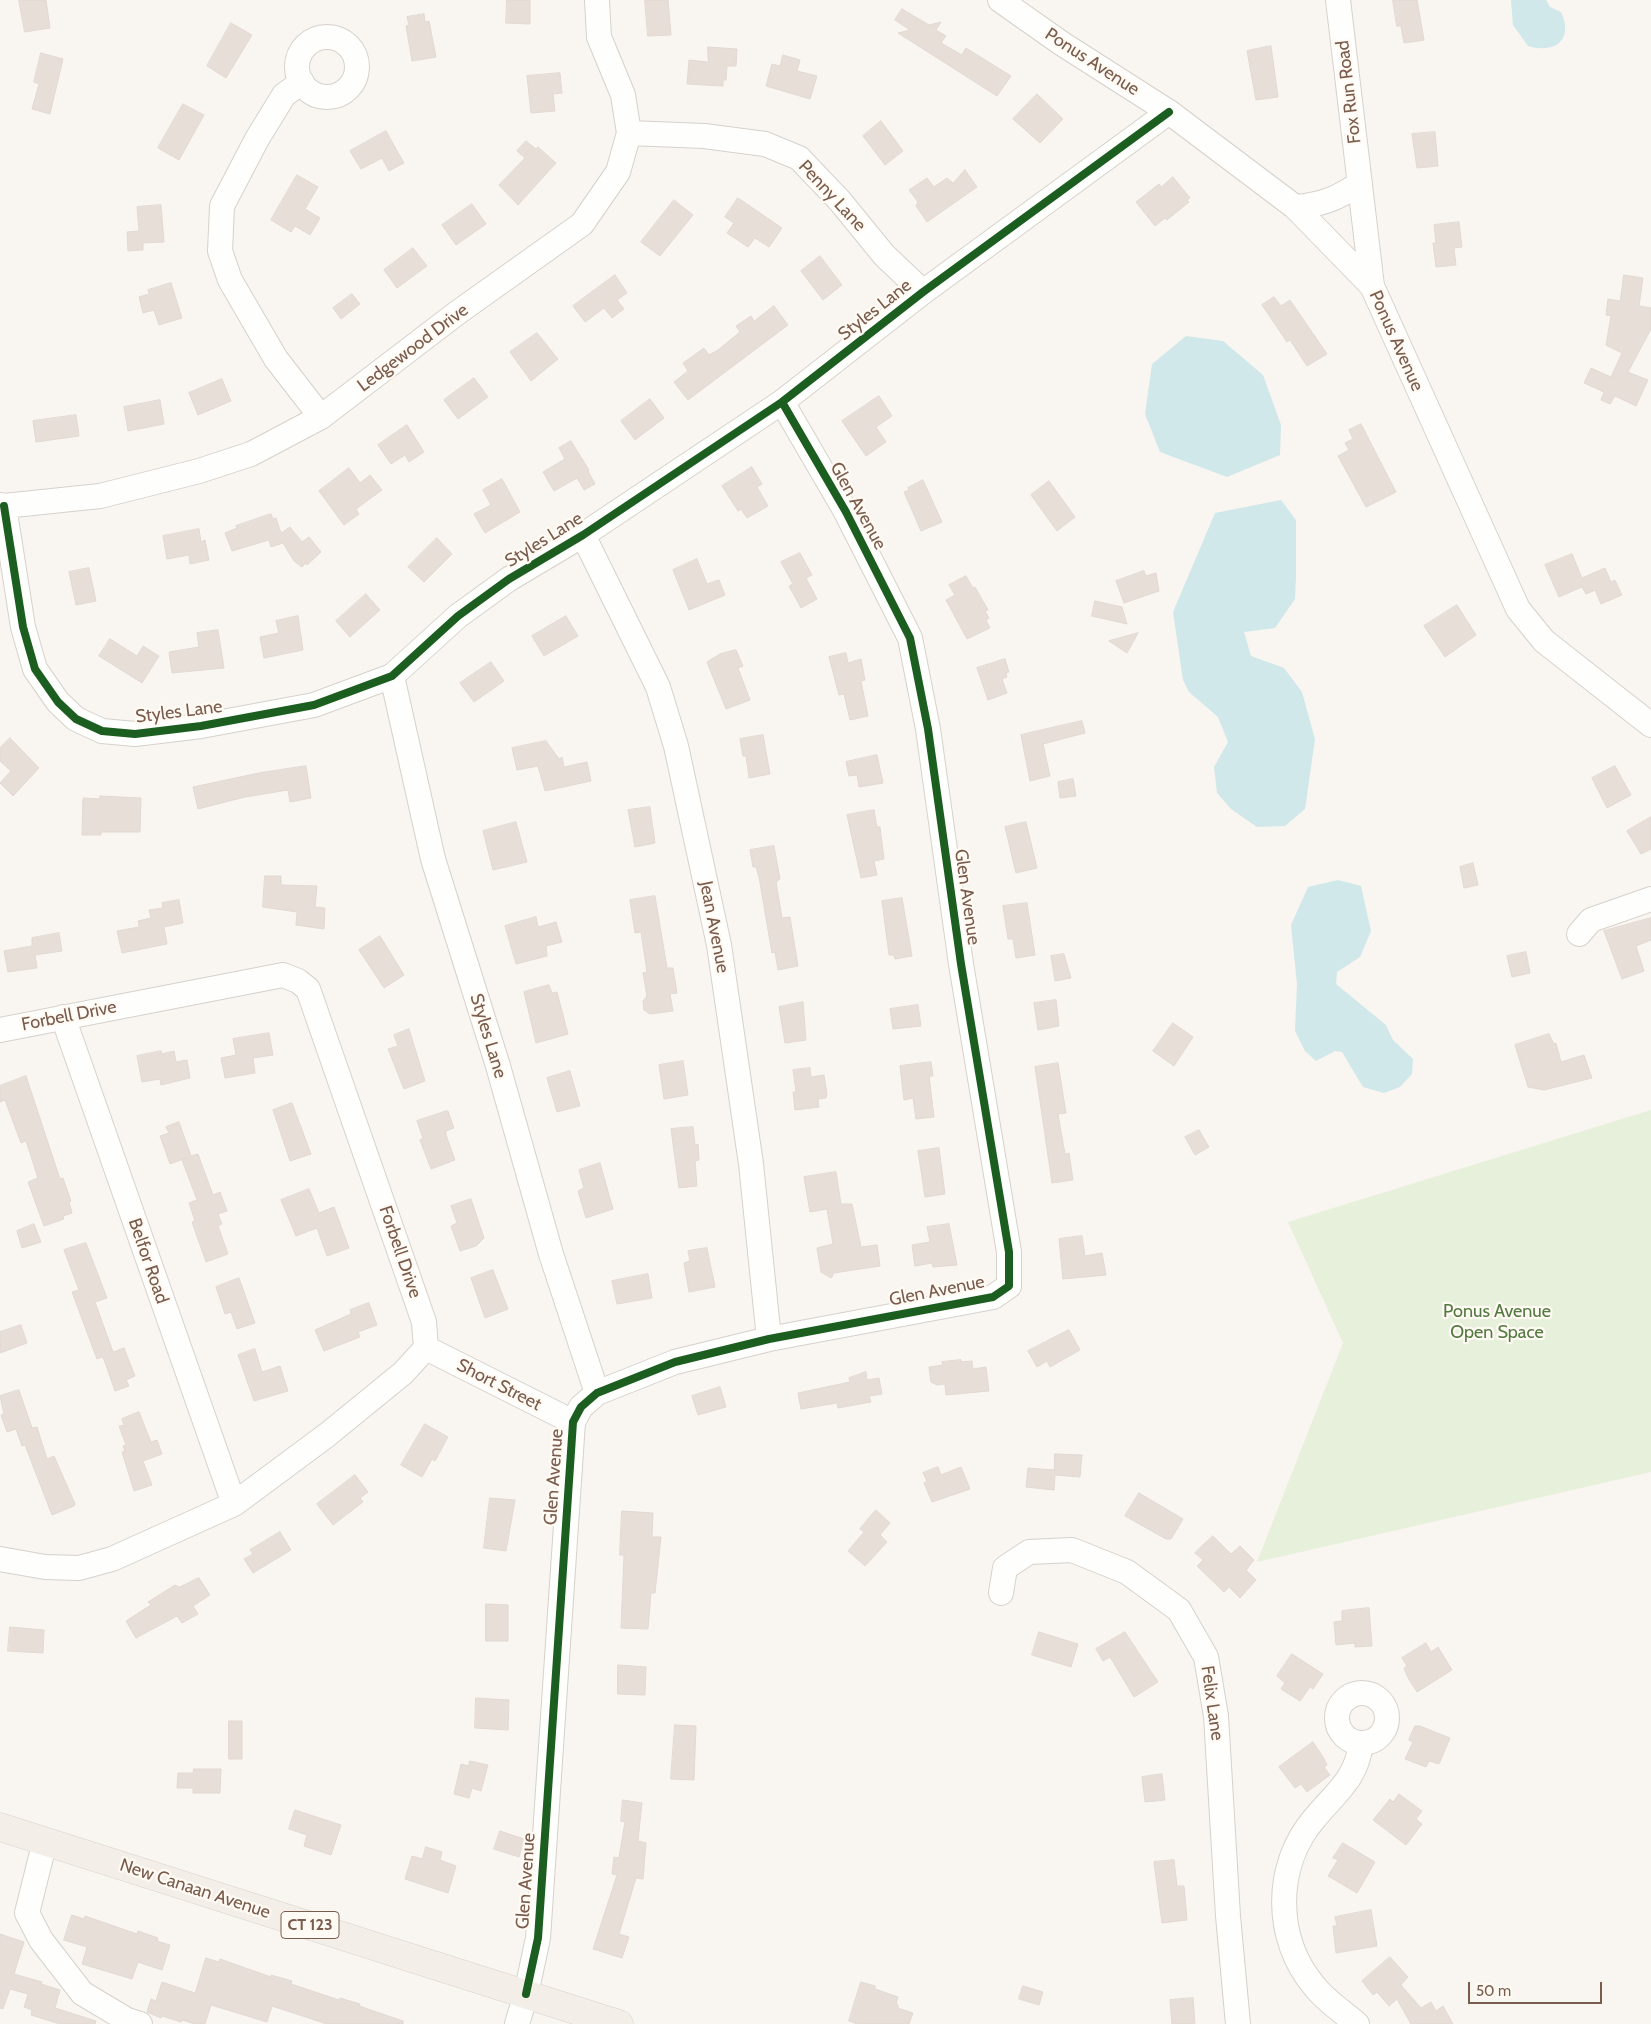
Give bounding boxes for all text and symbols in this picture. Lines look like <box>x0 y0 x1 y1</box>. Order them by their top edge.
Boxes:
street label: Ponus Avenue <box>1041 24 1143 100</box>
street label: Fox Run Road <box>1332 39 1366 145</box>
street label: Penny Lane <box>794 156 870 236</box>
street label: Styles Lane <box>834 275 916 345</box>
street label: Ponus Avenue <box>1364 287 1428 395</box>
street label: Ledgewood Drive <box>353 299 473 397</box>
street label: Glen Avenue <box>825 459 891 553</box>
street label: Styles Lane <box>501 508 587 572</box>
street label: Styles Lane <box>134 696 224 728</box>
street label: Glen Avenue <box>950 848 984 946</box>
street label: Jean Avenue <box>694 879 734 975</box>
street label: Styles Lane <box>465 991 511 1081</box>
street label: Forbell Drive <box>20 996 118 1036</box>
street label: Forbell Drive <box>374 1203 426 1301</box>
street label: Belfor Road <box>123 1216 173 1306</box>
street label: Glen Avenue <box>888 1271 986 1311</box>
park label: Ponus Avenue Open Space <box>1443 1301 1551 1344</box>
street label: Short Street <box>453 1354 545 1416</box>
street label: Glen Avenue <box>540 1428 568 1526</box>
street label: Felix Lane <box>1196 1664 1228 1742</box>
street label: Glen Avenue <box>512 1832 540 1930</box>
street label: New Canaan Avenue <box>117 1854 273 1924</box>
road number: CT 123 <box>281 1912 339 1938</box>
scale bar <box>1471 1972 1605 2004</box>
text: 50 m <box>1476 1982 1511 2000</box>

